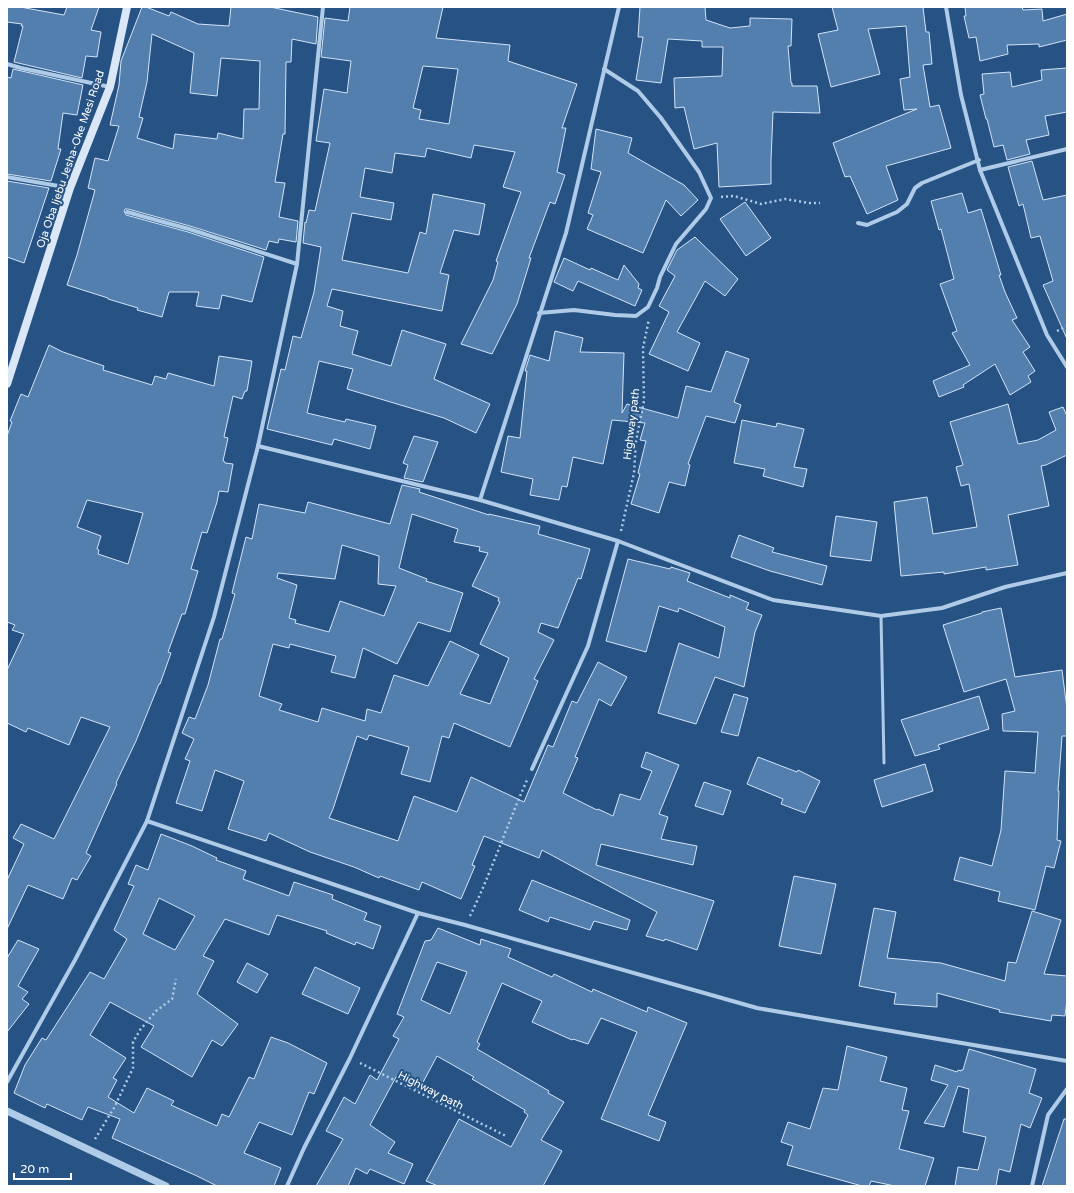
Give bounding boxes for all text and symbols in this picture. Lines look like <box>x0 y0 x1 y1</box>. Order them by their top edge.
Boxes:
street label: Oja Oba Ijebu Jesha-Oke Mesi Road <box>34 69 107 250</box>
street label: Highway path <box>621 388 642 461</box>
street label: Highway path <box>396 1068 466 1113</box>
scale bar <box>14 1155 71 1181</box>
text: 20 m <box>20 1162 49 1176</box>

